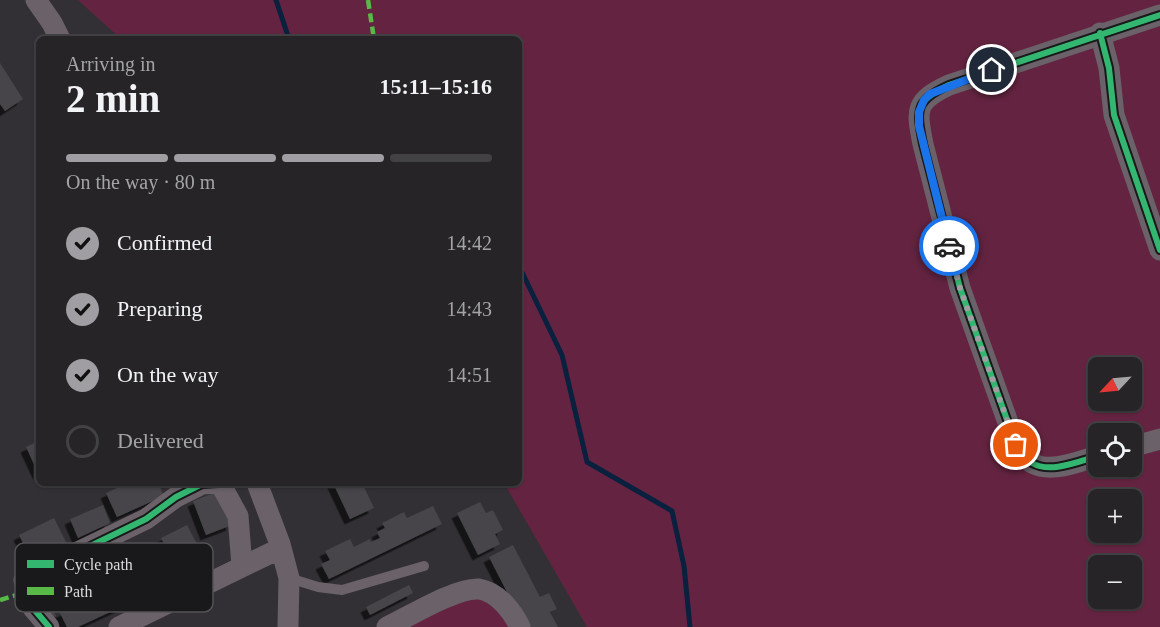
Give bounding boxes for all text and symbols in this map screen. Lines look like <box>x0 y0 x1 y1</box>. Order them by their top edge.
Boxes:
pin <box>966 44 1017 95</box>
text: Arriving in <box>66 53 155 75</box>
icon: home <box>975 53 1008 86</box>
text: 15:11–15:16 <box>380 74 492 99</box>
text: 2 min <box>66 77 160 120</box>
text: On the way · 80 m <box>66 171 215 193</box>
courier <box>919 216 979 276</box>
icon: check <box>66 227 99 260</box>
text: Confirmed <box>117 230 212 255</box>
icon: car <box>933 230 966 263</box>
text: 14:42 <box>446 232 492 254</box>
icon: check <box>66 293 99 326</box>
text: Preparing <box>117 296 203 321</box>
text: 14:43 <box>446 298 492 320</box>
north arrow <box>1088 357 1142 411</box>
map controls <box>1088 357 1142 609</box>
icon: check <box>66 359 99 392</box>
text: On the way <box>117 362 218 387</box>
text: 14:51 <box>446 364 492 386</box>
pin <box>990 419 1041 470</box>
button: locate <box>1088 423 1142 477</box>
text: Delivered <box>117 428 204 453</box>
icon: bag <box>999 428 1032 461</box>
button: + <box>1088 489 1142 543</box>
legend <box>15 543 213 612</box>
button: − <box>1088 555 1142 609</box>
text: Cycle path <box>64 556 133 574</box>
text: Path <box>64 583 92 600</box>

